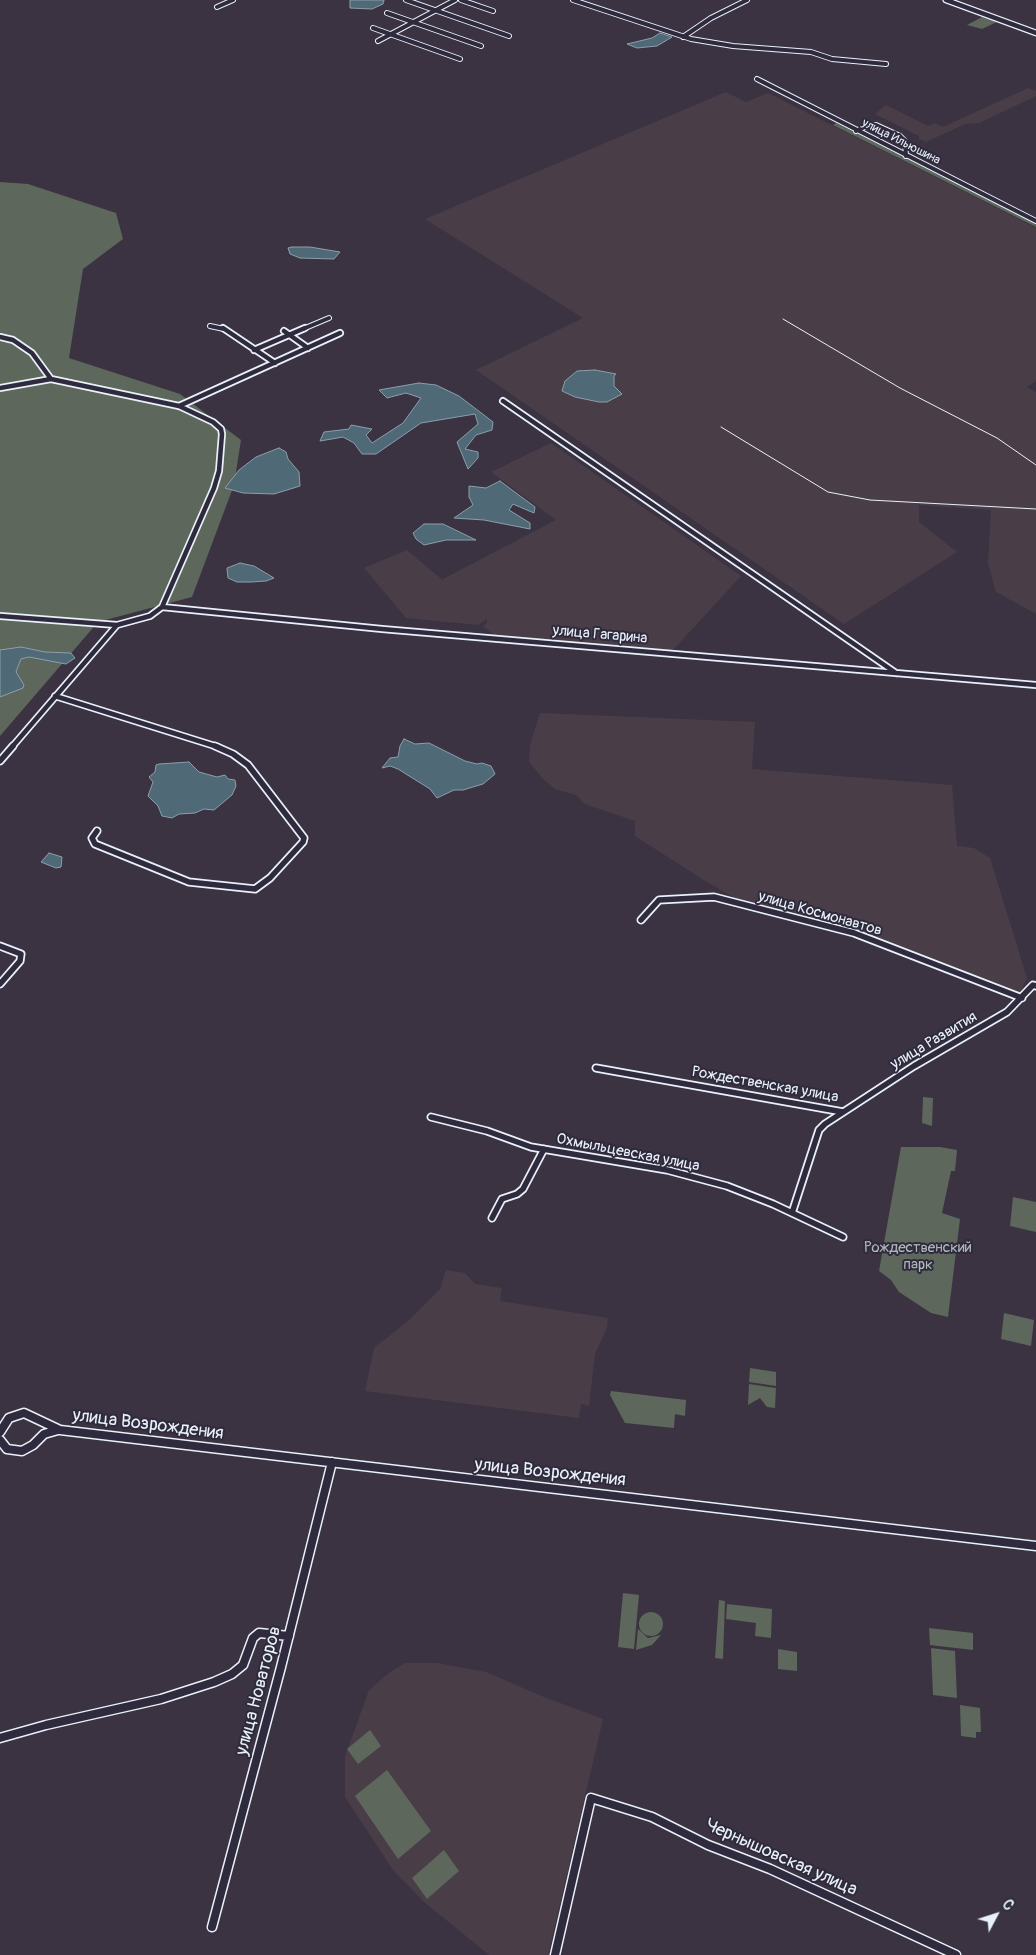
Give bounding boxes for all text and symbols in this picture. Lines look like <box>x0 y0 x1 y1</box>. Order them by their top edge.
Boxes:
street label: улица Ильюшина <box>859 116 943 168</box>
street label: улица Гагарина <box>552 622 648 648</box>
street label: улица Космонавтов <box>756 888 884 940</box>
street label: улица Развития <box>888 1008 980 1074</box>
street label: Рождественская улица <box>690 1063 840 1107</box>
street label: Охмыльцевская улица <box>555 1130 701 1176</box>
park label: Рождественский парк <box>864 1239 972 1274</box>
street label: улица Возрождения <box>71 1405 225 1445</box>
street label: улица Возрождения <box>473 1454 627 1492</box>
street label: улица Новаторов <box>231 1624 287 1758</box>
street label: Чернышовская улица <box>702 1815 860 1901</box>
north arrow <box>971 1890 1021 1940</box>
text: С <box>999 1896 1017 1914</box>

